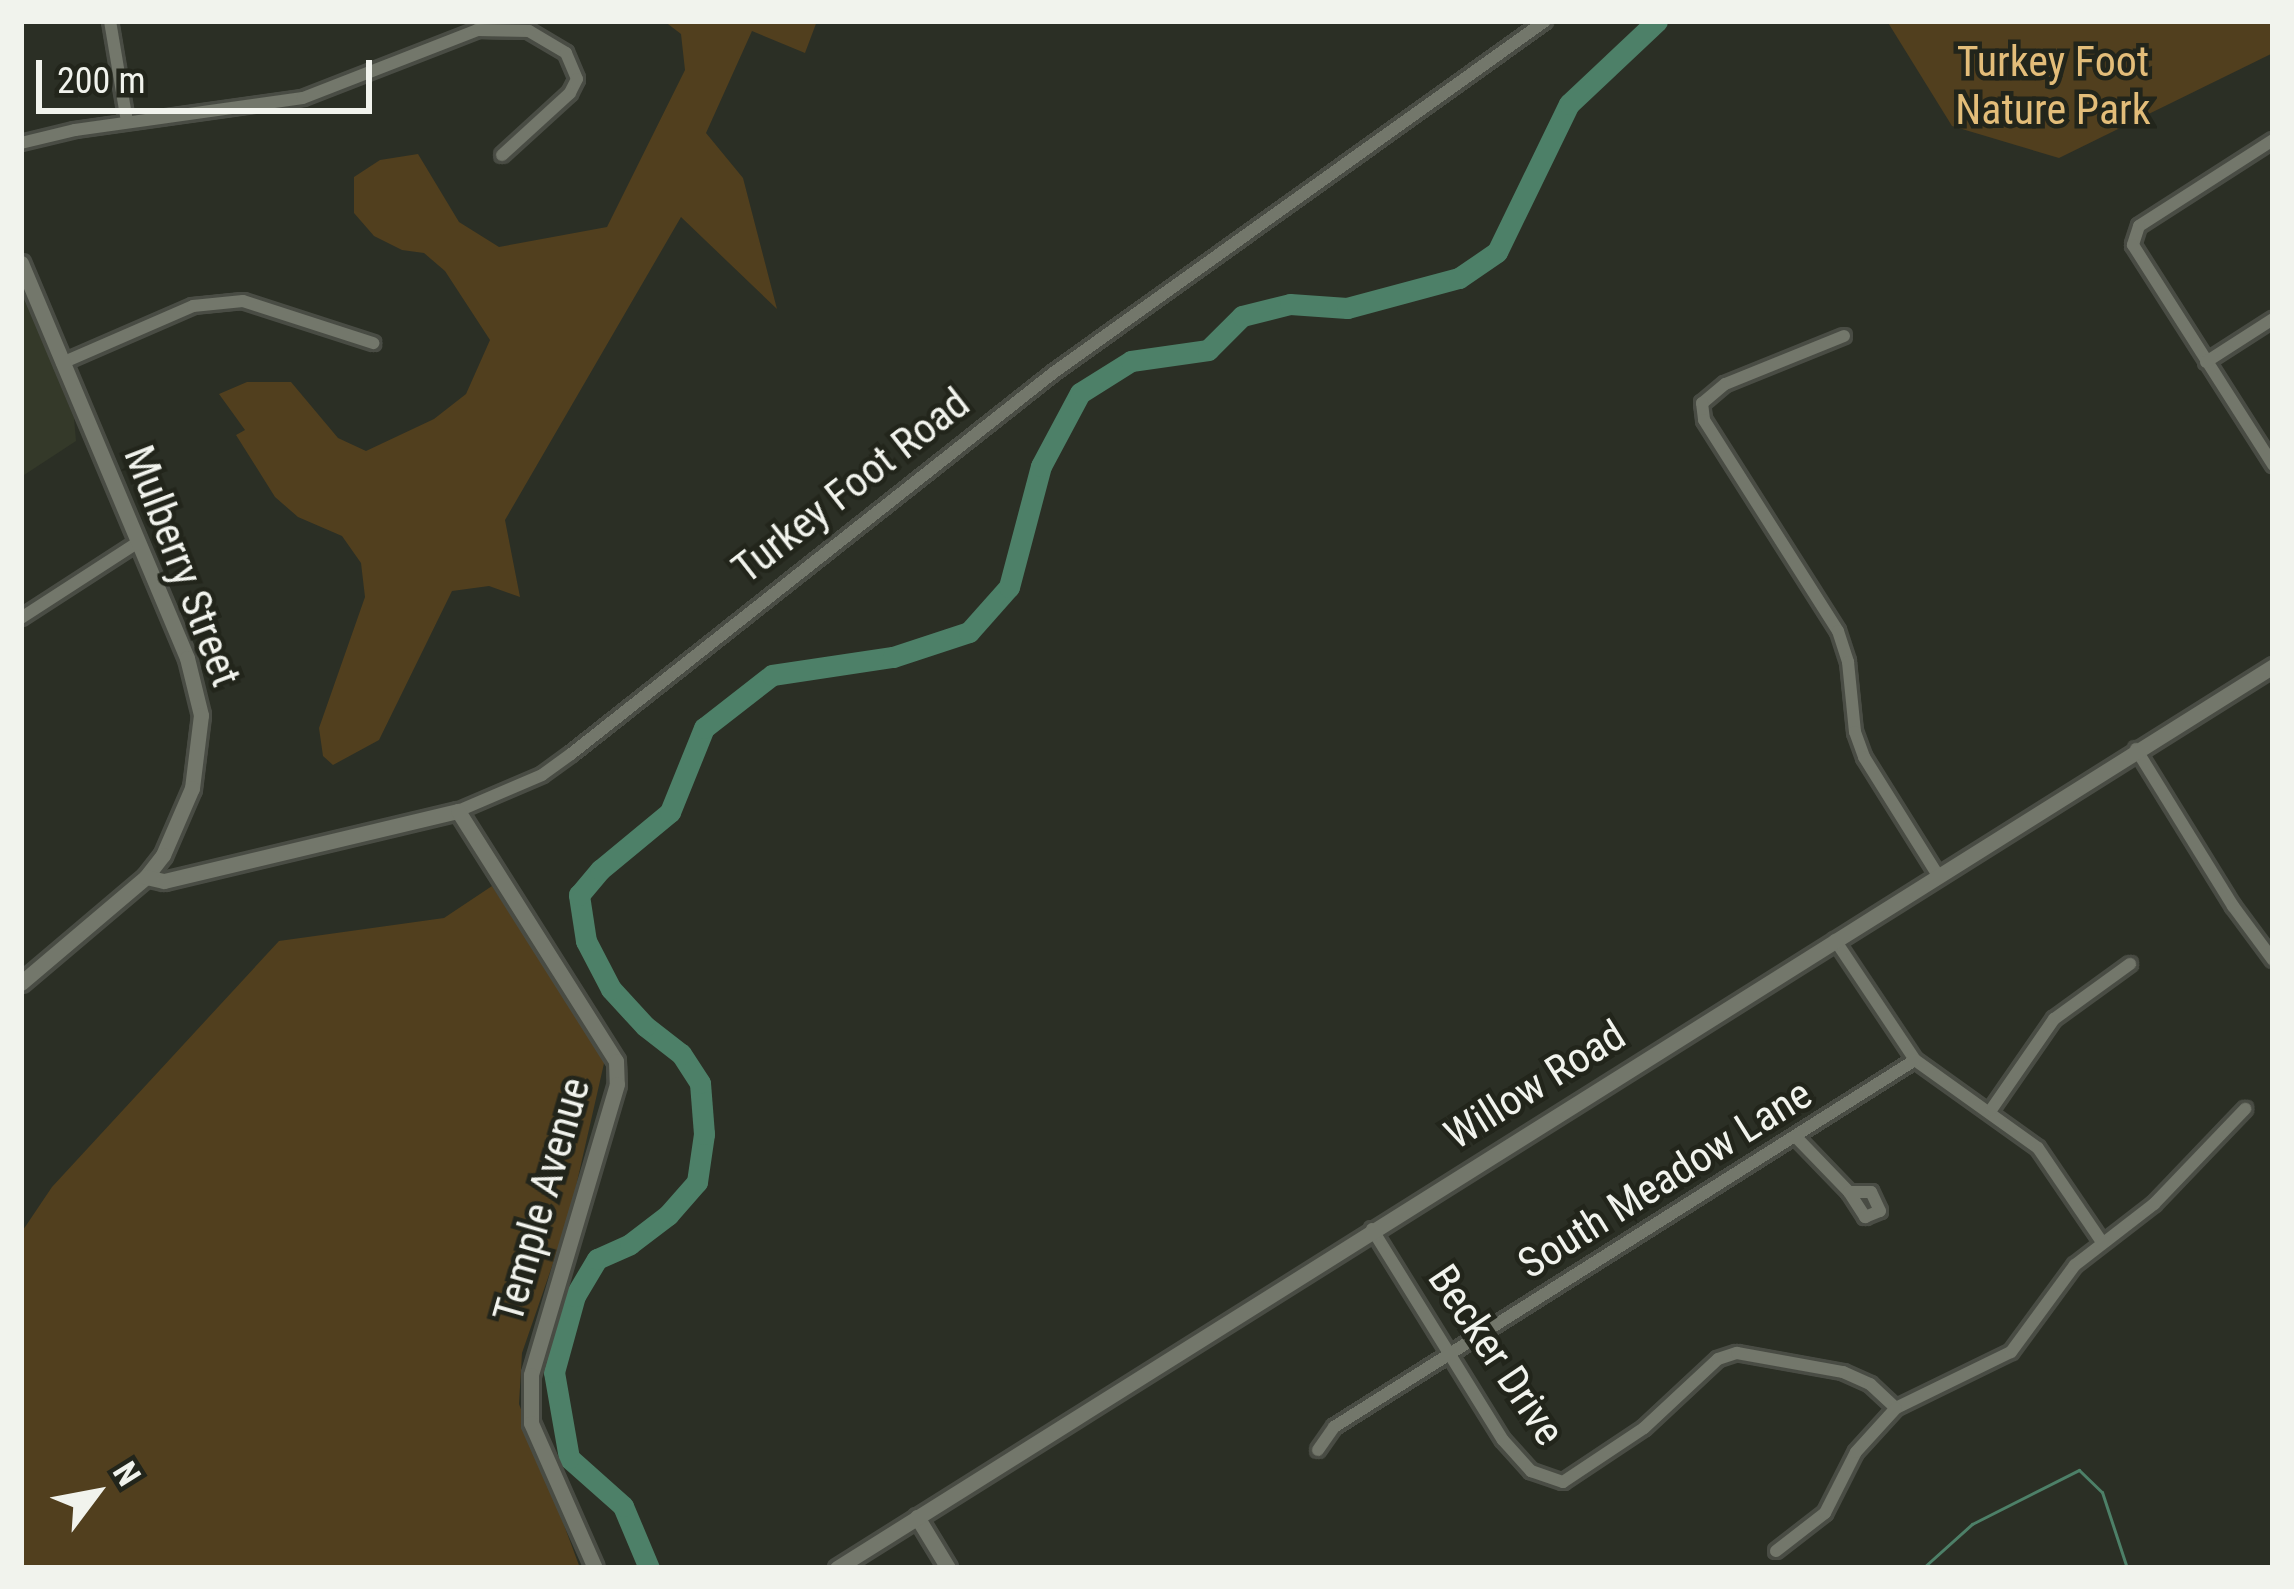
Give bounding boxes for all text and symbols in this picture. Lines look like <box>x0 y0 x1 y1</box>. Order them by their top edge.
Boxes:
scale bar <box>42 36 378 110</box>
park label: Turkey Foot Nature Park <box>1955 37 2151 136</box>
text: 200 m <box>57 60 146 102</box>
street label: Turkey Foot Road <box>723 378 979 594</box>
street label: Mulberry Street <box>113 439 251 693</box>
street label: Willow Road <box>1435 1010 1635 1160</box>
street label: South Meadow Lane <box>1509 1069 1821 1289</box>
street label: Temple Avenue <box>483 1072 601 1328</box>
street label: Becker Drive <box>1417 1255 1575 1455</box>
north arrow <box>36 1433 156 1553</box>
text: N <box>105 1455 149 1493</box>

